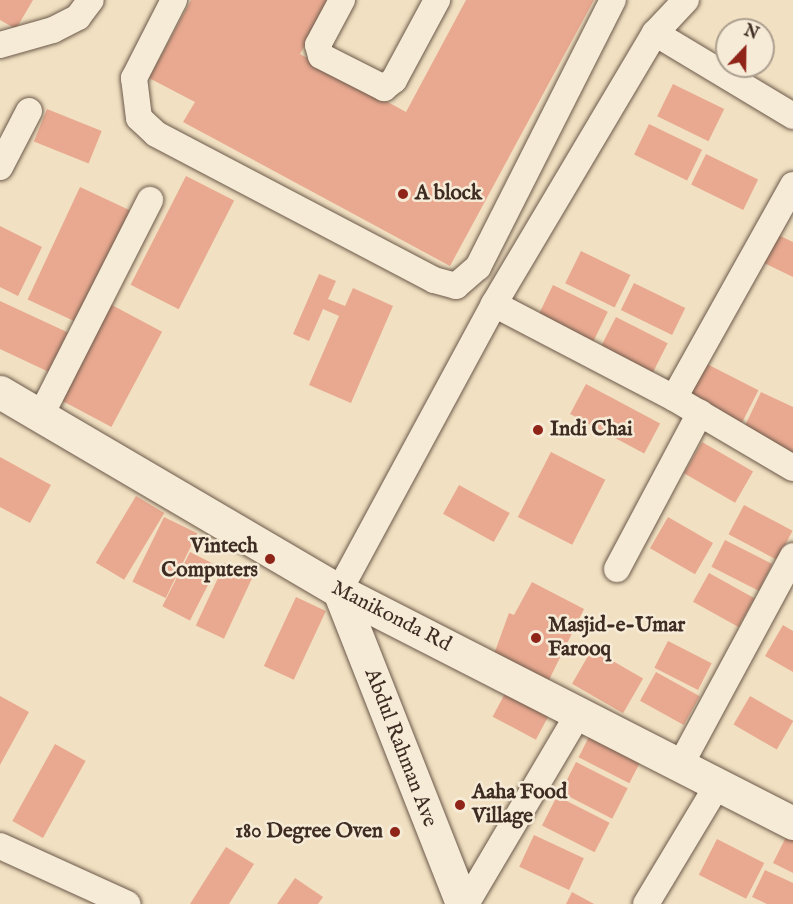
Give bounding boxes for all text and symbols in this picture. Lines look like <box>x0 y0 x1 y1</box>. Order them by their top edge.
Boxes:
north arrow <box>715 18 775 78</box>
text: N <box>741 21 761 45</box>
place label: A block <box>415 181 482 207</box>
marker: A block <box>396 187 410 201</box>
place label: Indi Chai <box>550 417 633 443</box>
marker: Indi Chai <box>531 423 545 437</box>
place label: Vintech Computers <box>161 534 258 584</box>
marker: Vintech Computers <box>263 552 277 566</box>
street label: Manikonda Rd <box>327 576 455 658</box>
place label: Masjid-e-Umar Farooq <box>548 613 685 663</box>
marker: Masjid-e-Umar Farooq <box>529 631 543 645</box>
street label: Abdul Rahman Ave <box>358 665 442 831</box>
place label: Aaha Food Village <box>472 780 567 830</box>
marker: Aaha Food Village <box>453 798 467 812</box>
place label: 180 Degree Oven <box>235 819 383 845</box>
marker: 180 Degree Oven <box>388 825 402 839</box>

